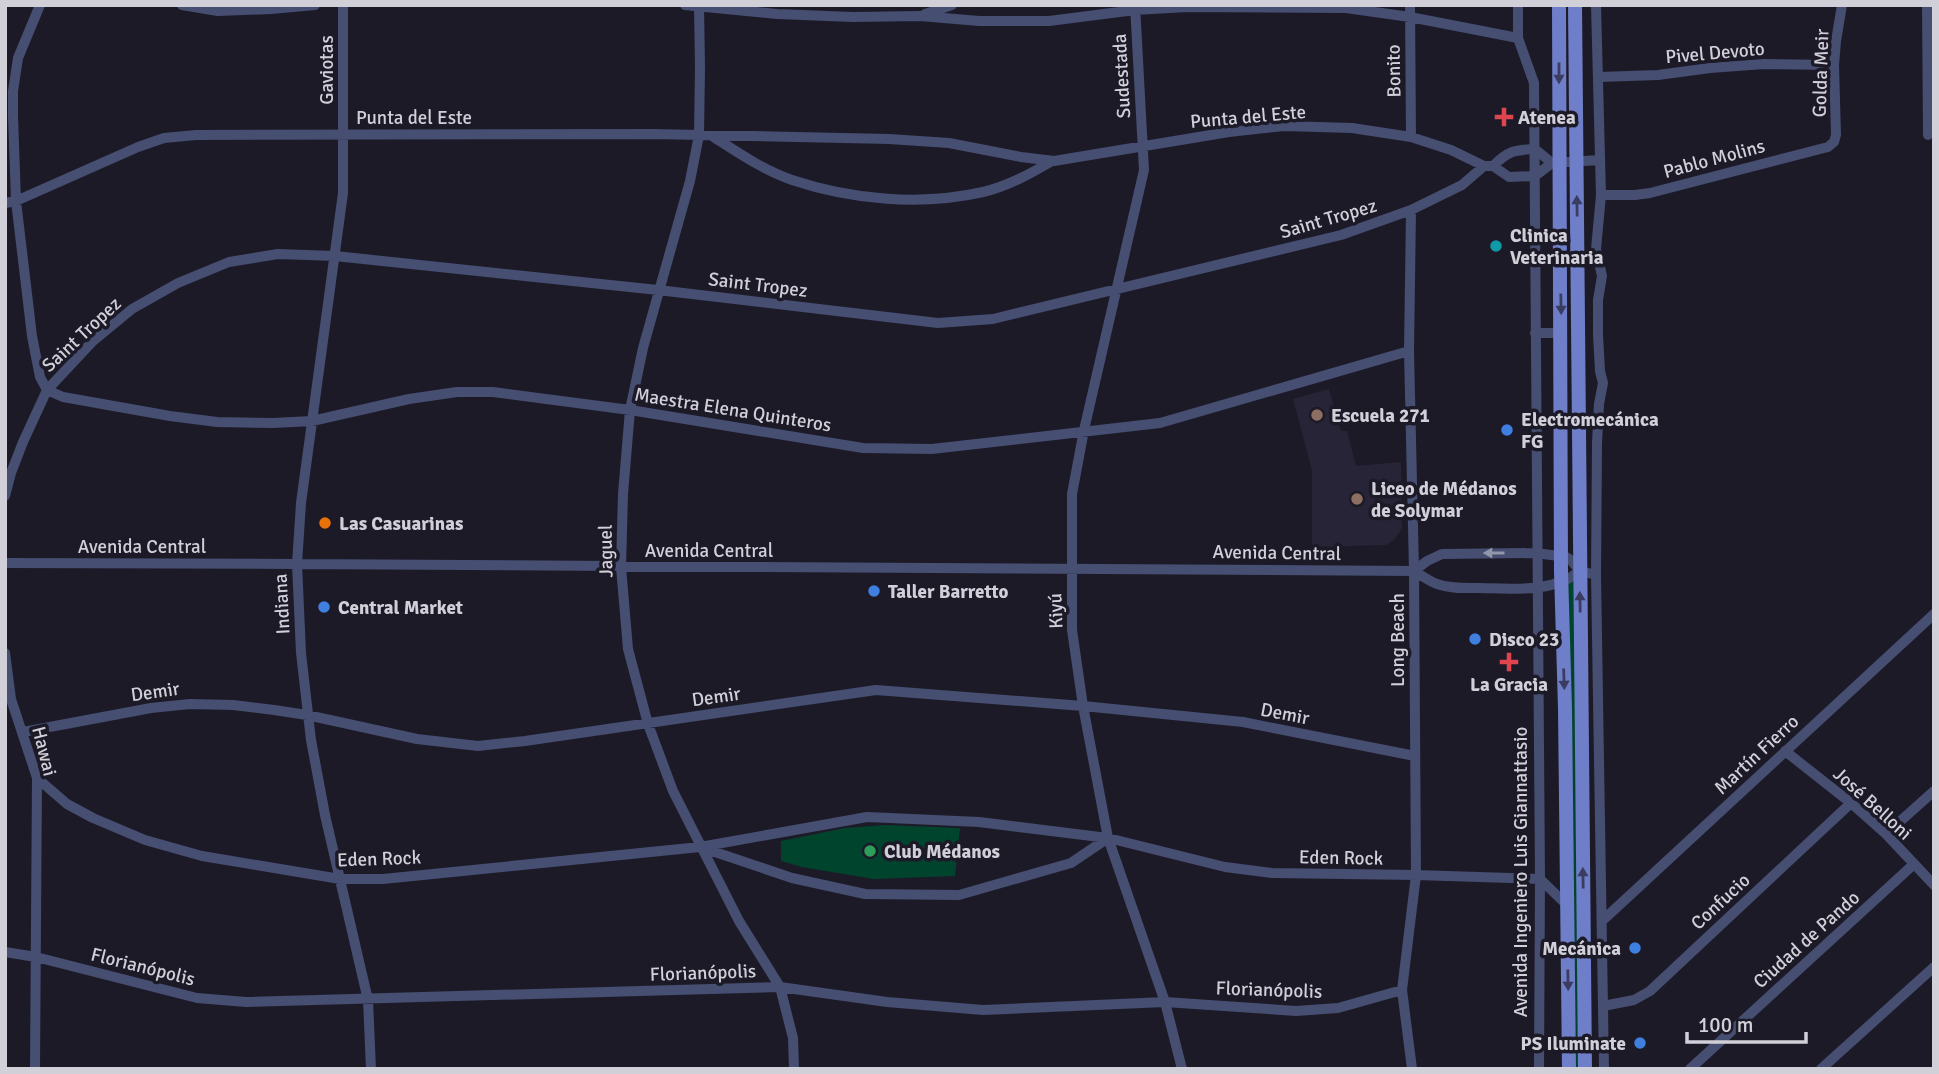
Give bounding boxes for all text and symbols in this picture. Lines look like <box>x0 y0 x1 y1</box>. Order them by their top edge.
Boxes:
street label: Golda Meir <box>1807 28 1835 118</box>
street label: Sudestada <box>1108 33 1136 119</box>
street label: Gaviotas <box>315 35 339 105</box>
street label: Pivel Devoto <box>1664 37 1766 69</box>
street label: Bonito <box>1382 44 1406 98</box>
one-way arrow <box>1553 63 1565 85</box>
street label: Punta del Este <box>1189 100 1307 134</box>
street label: Punta del Este <box>356 106 472 130</box>
place label: Atenea <box>1518 106 1576 130</box>
marker: Atenea <box>1496 109 1512 125</box>
street label: Pablo Molins <box>1661 134 1768 184</box>
street label: Saint Tropez <box>1277 194 1379 244</box>
one-way arrow <box>1571 195 1583 217</box>
place label: Clinica Veterinaria <box>1510 224 1604 270</box>
marker: Clinica Veterinaria <box>1488 238 1504 254</box>
street label: Saint Tropez <box>707 267 809 303</box>
street label: Saint Tropez <box>37 292 126 377</box>
one-way arrow <box>1555 294 1567 316</box>
street label: Maestra Elena Quinteros <box>633 383 833 437</box>
place label: Escuela 271 <box>1331 404 1430 428</box>
marker: Escuela 271 <box>1309 407 1325 423</box>
place label: Electromecánica FG <box>1521 408 1659 454</box>
marker: Electromecánica FG <box>1499 422 1515 438</box>
place label: Liceo de Médanos de Solymar <box>1371 477 1517 523</box>
marker: Liceo de Médanos de Solymar <box>1349 491 1365 507</box>
place label: Las Casuarinas <box>339 512 463 536</box>
marker: Las Casuarinas <box>317 515 333 531</box>
street label: Jaguel <box>594 524 618 578</box>
street label: Avenida Central <box>78 535 206 559</box>
street label: Avenida Central <box>645 539 773 563</box>
street label: Avenida Central <box>1213 540 1341 566</box>
one-way arrow <box>1482 547 1504 559</box>
street label: Indiana <box>268 573 296 635</box>
place label: Taller Barretto <box>888 580 1009 604</box>
marker: Taller Barretto <box>866 583 882 599</box>
one-way arrow <box>1575 590 1586 612</box>
street label: Kiyú <box>1043 593 1069 629</box>
street label: Long Beach <box>1386 593 1410 687</box>
place label: Central Market <box>338 596 463 620</box>
marker: Central Market <box>316 599 332 615</box>
place label: Disco 23 <box>1489 628 1559 652</box>
marker: Disco 23 <box>1467 631 1483 647</box>
marker: La Gracia <box>1501 654 1517 670</box>
one-way arrow <box>1559 668 1570 690</box>
place label: La Gracia <box>1470 673 1548 697</box>
street label: Demir <box>129 677 181 707</box>
street label: Demir <box>690 682 742 712</box>
street label: Demir <box>1258 698 1311 730</box>
street label: Martín Fierro <box>1709 709 1804 800</box>
street label: Hawai <box>26 724 62 779</box>
street label: Avenida Ingeniero Luis Giannattasio <box>1509 727 1533 1017</box>
street label: José Belloni <box>1828 762 1917 845</box>
place label: Club Médanos <box>884 840 1000 864</box>
marker: Club Médanos <box>862 843 878 859</box>
street label: Eden Rock <box>1299 845 1384 871</box>
street label: Eden Rock <box>337 846 422 872</box>
one-way arrow <box>1577 867 1589 889</box>
street label: Confucio <box>1686 868 1755 935</box>
street label: Ciudad de Pando <box>1748 886 1865 994</box>
place label: Mecánica <box>1542 937 1621 961</box>
marker: Mecánica <box>1627 940 1643 956</box>
street label: Florianópolis <box>88 942 197 991</box>
street label: Florianópolis <box>649 959 757 987</box>
one-way arrow <box>1562 969 1574 991</box>
street label: Florianópolis <box>1215 976 1323 1004</box>
scale bar <box>1687 1000 1806 1044</box>
text: 100 m <box>1698 1012 1753 1038</box>
place label: PS Iluminate <box>1521 1032 1626 1056</box>
marker: PS Iluminate <box>1632 1035 1648 1051</box>

